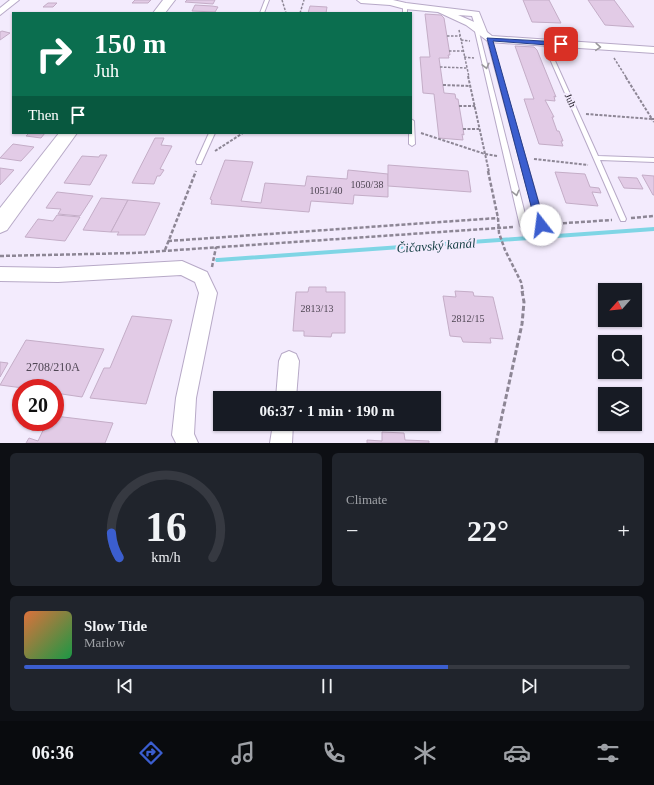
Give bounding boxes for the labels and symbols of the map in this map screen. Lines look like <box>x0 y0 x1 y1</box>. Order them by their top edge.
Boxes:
pin <box>544 27 578 61</box>
one-way arrow <box>595 42 601 51</box>
one-way arrow <box>481 63 489 69</box>
street label: Juh <box>563 92 578 109</box>
house number: 1050/38 <box>351 179 383 190</box>
house number: 1051/40 <box>310 185 342 196</box>
one-way arrow <box>512 189 520 196</box>
position arrow <box>520 204 562 246</box>
water label: Čičavský kanál <box>396 235 476 256</box>
north arrow <box>598 283 642 327</box>
house number: 2813/13 <box>301 303 333 314</box>
house number: 2812/15 <box>452 313 484 324</box>
house number: 2708/210A <box>26 360 80 374</box>
speed limit sign: 20 <box>12 379 64 431</box>

